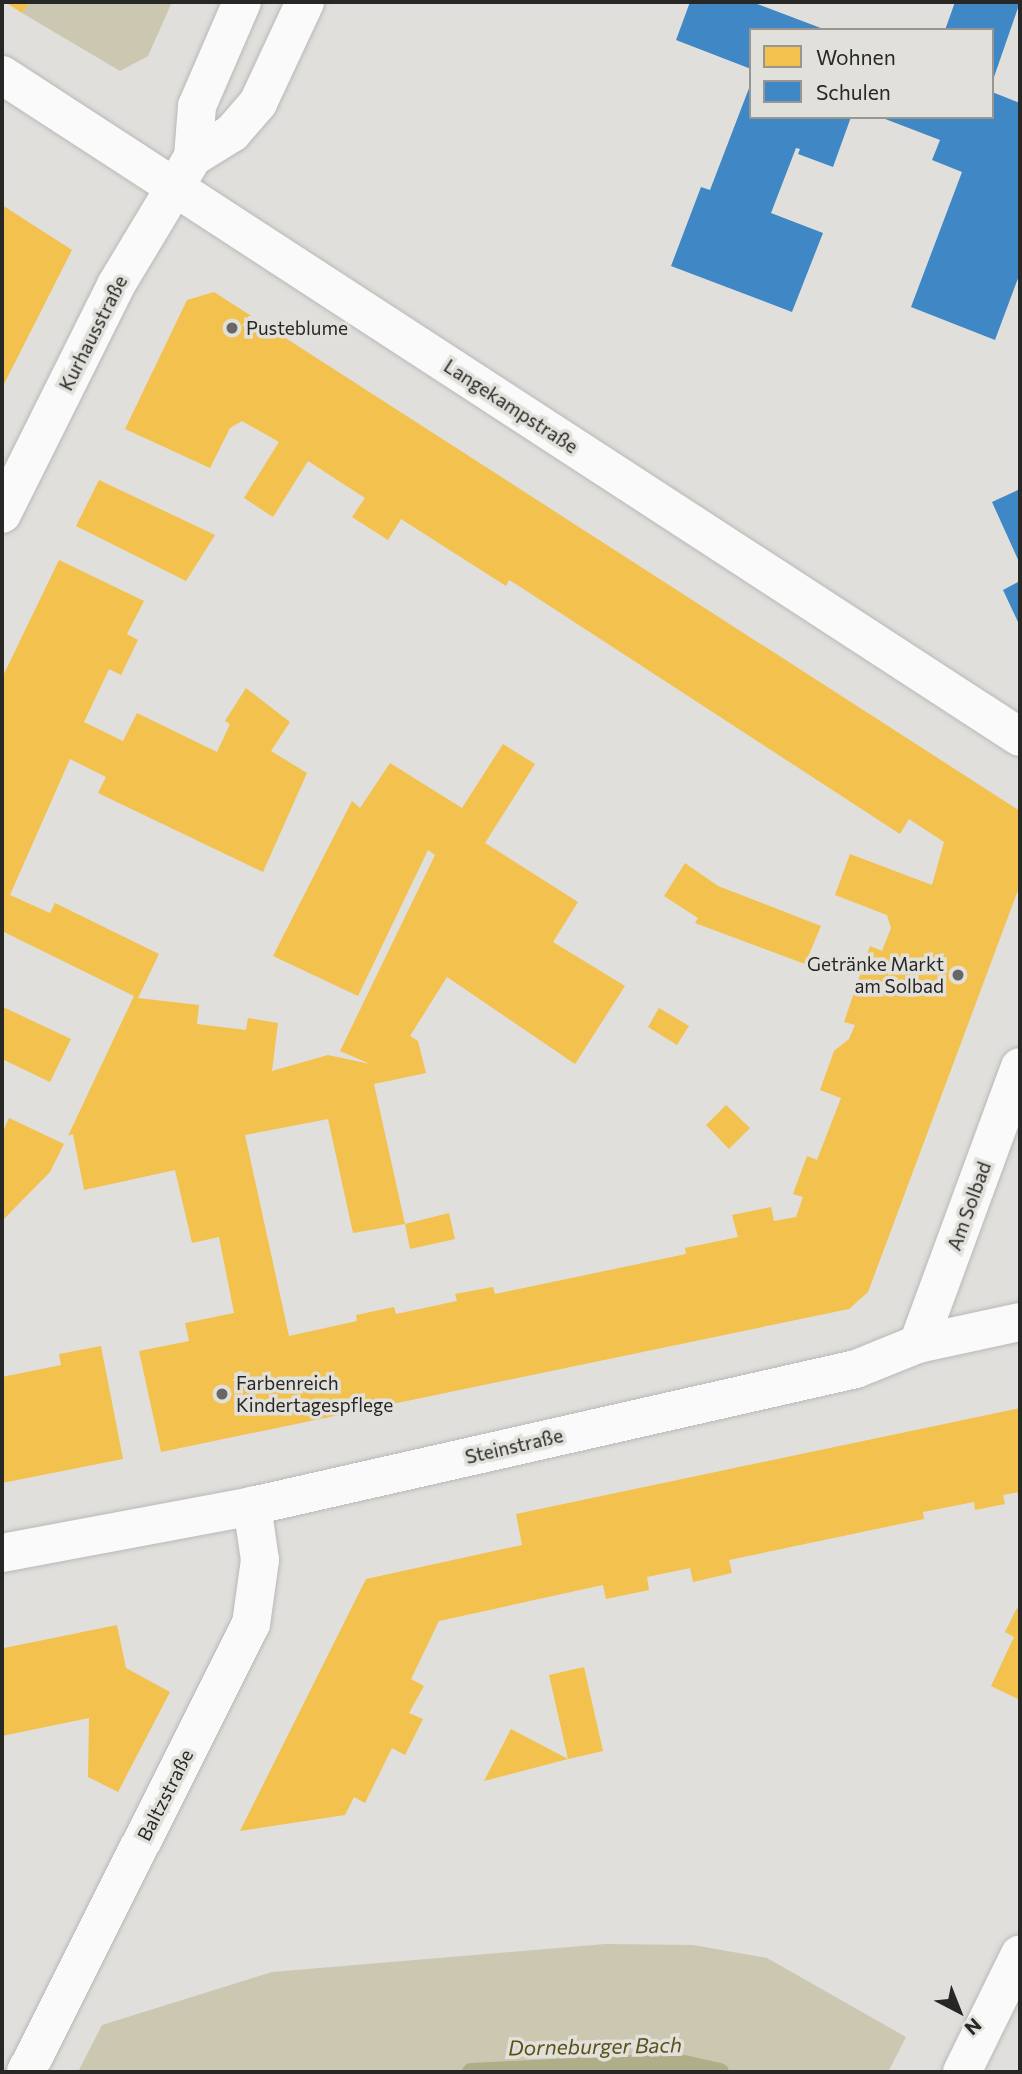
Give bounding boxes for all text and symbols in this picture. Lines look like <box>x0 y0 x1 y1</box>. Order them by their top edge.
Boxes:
legend <box>749 28 994 119</box>
text: Wohnen <box>816 44 896 69</box>
text: Schulen <box>816 79 891 104</box>
street label: Kurhausstraße <box>54 272 132 394</box>
place label: Pusteblume <box>246 317 348 339</box>
marker: Pusteblume <box>224 320 240 336</box>
street label: Langekampstraße <box>440 354 582 458</box>
place label: Getränke Markt am Solbad <box>807 953 944 997</box>
marker: Getränke Markt am Solbad <box>950 967 966 983</box>
street label: Am Solbad <box>942 1159 996 1253</box>
place label: Farbenreich Kindertagespflege <box>236 1372 393 1416</box>
marker: Farbenreich Kindertagespflege <box>214 1386 230 1402</box>
street label: Steinstraße <box>463 1424 565 1468</box>
street label: Baltzstraße <box>132 1745 198 1845</box>
north arrow <box>924 1976 994 2046</box>
text: N <box>960 2014 986 2040</box>
water label: Dorneburger Bach <box>508 2032 682 2060</box>

